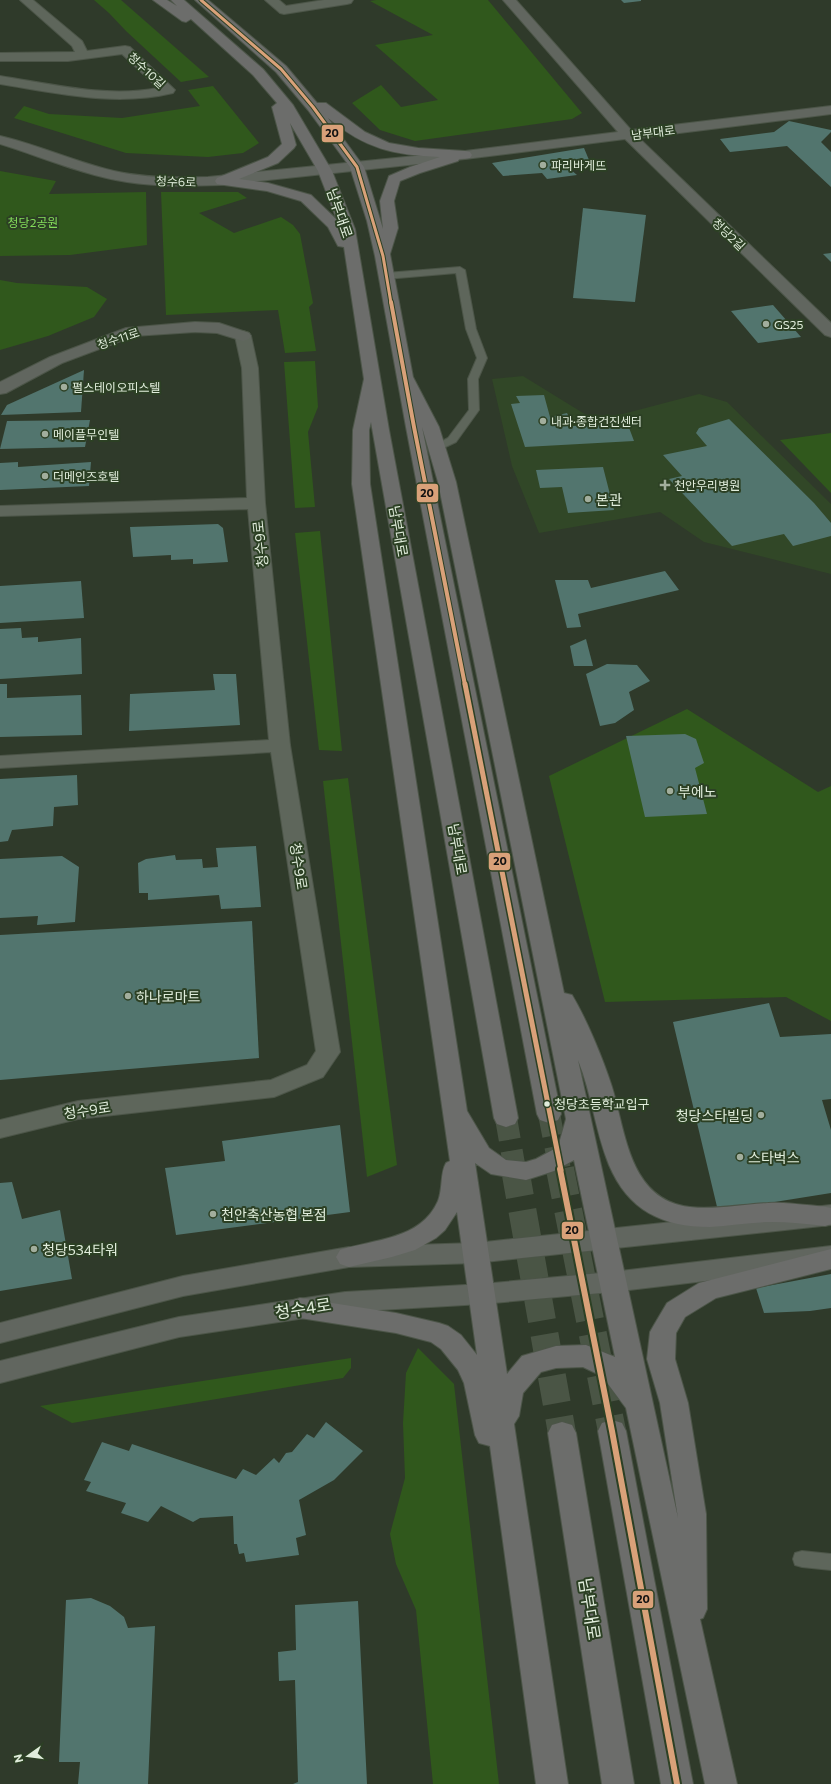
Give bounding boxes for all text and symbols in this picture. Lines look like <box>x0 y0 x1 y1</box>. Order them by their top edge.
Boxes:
street label: 청수10길 <box>125 49 169 91</box>
street label: 남부대로 <box>630 122 676 142</box>
line badge: 20 <box>321 124 344 143</box>
text: 20 <box>325 126 339 139</box>
place label: 파리바게뜨 <box>551 158 606 172</box>
marker: 파리바게뜨 <box>538 160 548 170</box>
street label: 청수6로 <box>156 173 196 189</box>
street label: 남부대로 <box>324 186 356 240</box>
park label: 청당2공원 <box>8 215 58 229</box>
street label: 청당2길 <box>710 215 748 253</box>
place label: GS25 <box>774 317 803 331</box>
marker: GS25 <box>761 319 771 329</box>
street label: 청수11로 <box>95 325 141 351</box>
place label: 펄스테이오피스텔 <box>72 380 160 394</box>
marker: 펄스테이오피스텔 <box>59 382 69 392</box>
place label: 내과·종합건진센터 <box>551 414 642 428</box>
marker: 내과·종합건진센터 <box>538 416 548 426</box>
place label: 메이플무인텔 <box>53 427 119 441</box>
marker: 메이플무인텔 <box>40 429 50 439</box>
place label: 더메인즈호텔 <box>53 469 119 483</box>
marker: 더메인즈호텔 <box>40 471 50 481</box>
place label: 천안우리병원 <box>674 478 740 492</box>
marker: 천안우리병원 <box>659 479 671 491</box>
line badge: 20 <box>416 483 439 503</box>
text: 20 <box>420 486 434 499</box>
place label: 본관 <box>596 491 622 508</box>
marker: 본관 <box>583 494 593 504</box>
street label: 남부대로 <box>386 504 412 558</box>
street label: 청수9로 <box>249 520 271 568</box>
place label: 부에노 <box>678 783 717 800</box>
marker: 부에노 <box>665 786 675 796</box>
street label: 남부대로 <box>445 822 471 876</box>
street label: 청수9로 <box>287 841 311 891</box>
line badge: 20 <box>488 852 511 871</box>
text: 20 <box>493 854 507 867</box>
place label: 하나로마트 <box>136 988 201 1005</box>
marker: 하나로마트 <box>123 991 133 1001</box>
place label: 청당초등학교입구 <box>554 1096 650 1112</box>
street label: 청수9로 <box>62 1098 112 1122</box>
marker: 청당초등학교입구 <box>542 1099 552 1109</box>
place label: 청당스타빌딩 <box>676 1107 753 1124</box>
marker: 청당스타빌딩 <box>756 1110 766 1120</box>
place label: 스타벅스 <box>748 1149 800 1166</box>
marker: 스타벅스 <box>735 1152 745 1162</box>
place label: 천안축산농협 본점 <box>221 1206 327 1223</box>
marker: 천안축산농협 본점 <box>208 1209 218 1219</box>
line badge: 20 <box>561 1221 584 1240</box>
text: 20 <box>565 1223 579 1236</box>
place label: 청당534타워 <box>42 1241 118 1258</box>
marker: 청당534타워 <box>29 1244 39 1254</box>
street label: 청수4로 <box>273 1293 333 1323</box>
street label: 남부대로 <box>575 1576 605 1642</box>
line badge: 20 <box>632 1590 654 1609</box>
text: 20 <box>636 1592 650 1605</box>
north arrow <box>8 1736 48 1776</box>
text: N <box>11 1753 25 1764</box>

